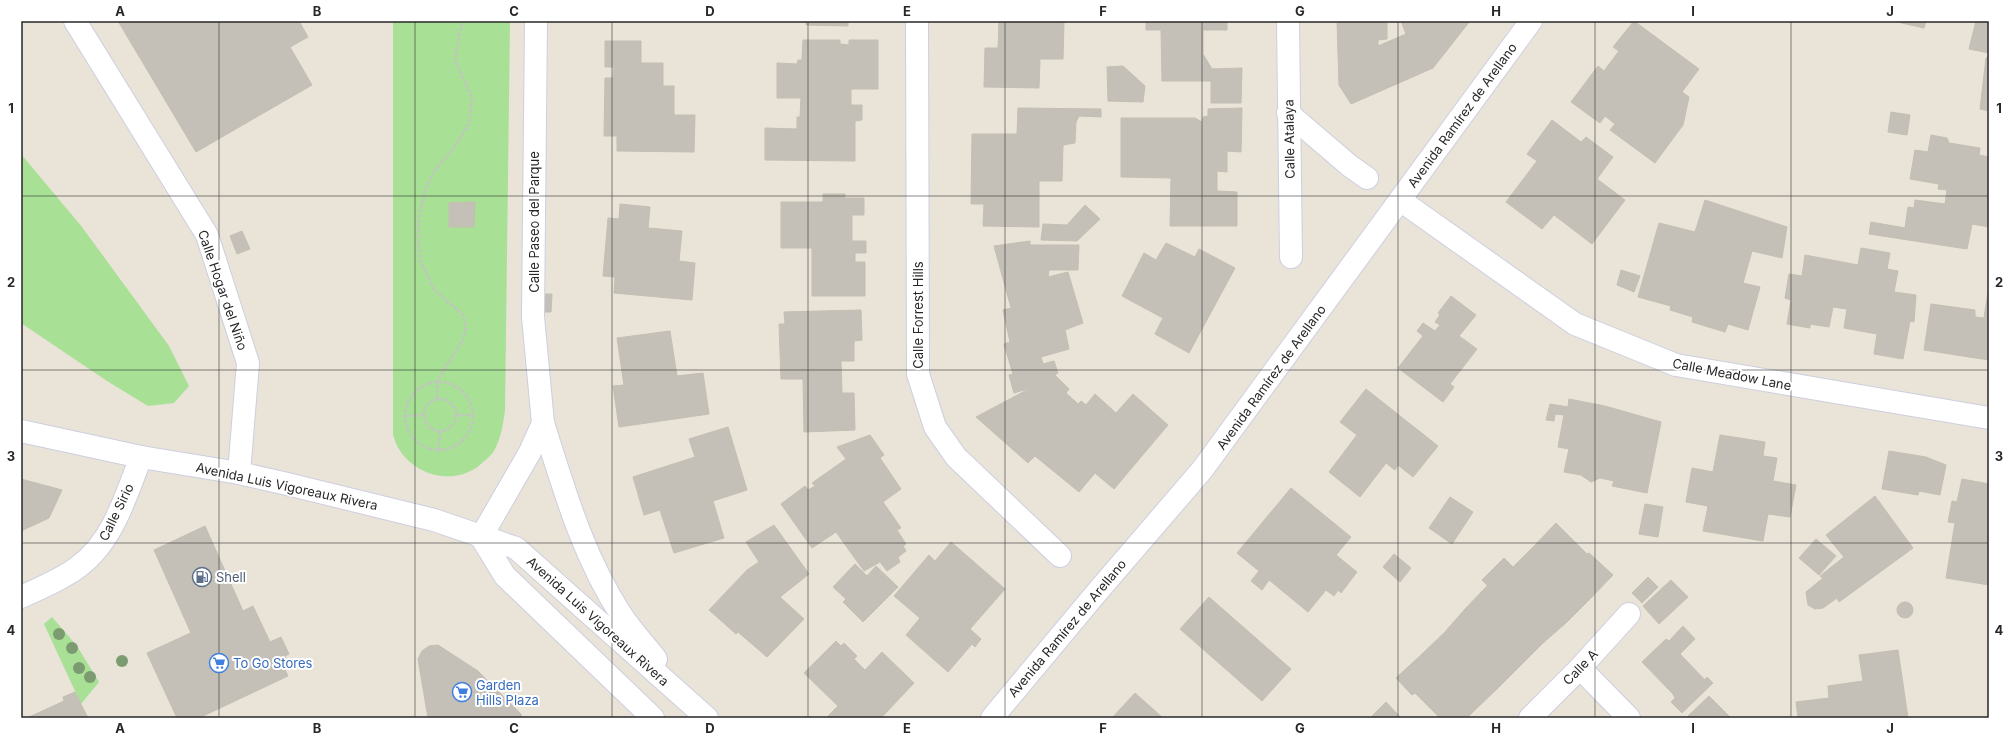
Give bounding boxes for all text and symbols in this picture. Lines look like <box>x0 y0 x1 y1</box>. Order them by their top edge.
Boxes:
text: A <box>115 3 125 19</box>
text: B <box>313 3 322 19</box>
text: C <box>509 3 519 19</box>
text: D <box>705 3 715 19</box>
text: E <box>903 3 911 19</box>
text: F <box>1099 3 1107 19</box>
text: G <box>1295 3 1305 19</box>
text: H <box>1491 3 1501 19</box>
text: I <box>1691 3 1695 19</box>
text: J <box>1886 3 1894 19</box>
street label: Avenida Ramírez de Arellano <box>1404 39 1520 190</box>
street label: Calle Atalaya <box>1280 99 1298 179</box>
text: 1 <box>8 100 14 116</box>
text: 1 <box>1996 100 2002 116</box>
street label: Calle Paseo del Parque <box>526 151 542 293</box>
street label: Calle Hogar del Niño <box>195 228 251 353</box>
street label: Calle Forrest Hills <box>910 261 926 369</box>
text: 2 <box>7 274 15 290</box>
text: 2 <box>1995 274 2003 290</box>
street label: Avenida Ramírez de Arellano <box>1213 301 1329 452</box>
street label: Calle Meadow Lane <box>1671 355 1793 393</box>
text: 3 <box>7 448 15 464</box>
text: 3 <box>1995 448 2003 464</box>
street label: Avenida Luis Vigoreaux Rivera <box>195 459 379 513</box>
street label: Calle Sirio <box>95 481 137 543</box>
street label: Avenida Luis Vigoreaux Rivera <box>524 553 672 689</box>
street label: Avenida Ramírez de Arellano <box>1005 556 1130 700</box>
fuel station icon: Shell <box>191 566 213 588</box>
place label: Shell <box>216 569 246 585</box>
text: 4 <box>7 622 16 638</box>
text: 4 <box>1995 622 2004 638</box>
street label: Calle A <box>1559 646 1601 688</box>
supermarket icon: To Go Stores <box>208 652 230 674</box>
place label: To Go Stores <box>233 655 312 671</box>
place label: Garden Hills Plaza <box>476 677 539 708</box>
supermarket icon: Garden Hills Plaza <box>451 681 473 703</box>
text: A <box>115 720 125 736</box>
text: B <box>313 720 322 736</box>
text: C <box>509 720 519 736</box>
text: D <box>705 720 715 736</box>
text: E <box>903 720 911 736</box>
text: F <box>1099 720 1107 736</box>
text: G <box>1295 720 1305 736</box>
text: H <box>1491 720 1501 736</box>
text: I <box>1691 720 1695 736</box>
text: J <box>1886 720 1894 736</box>

